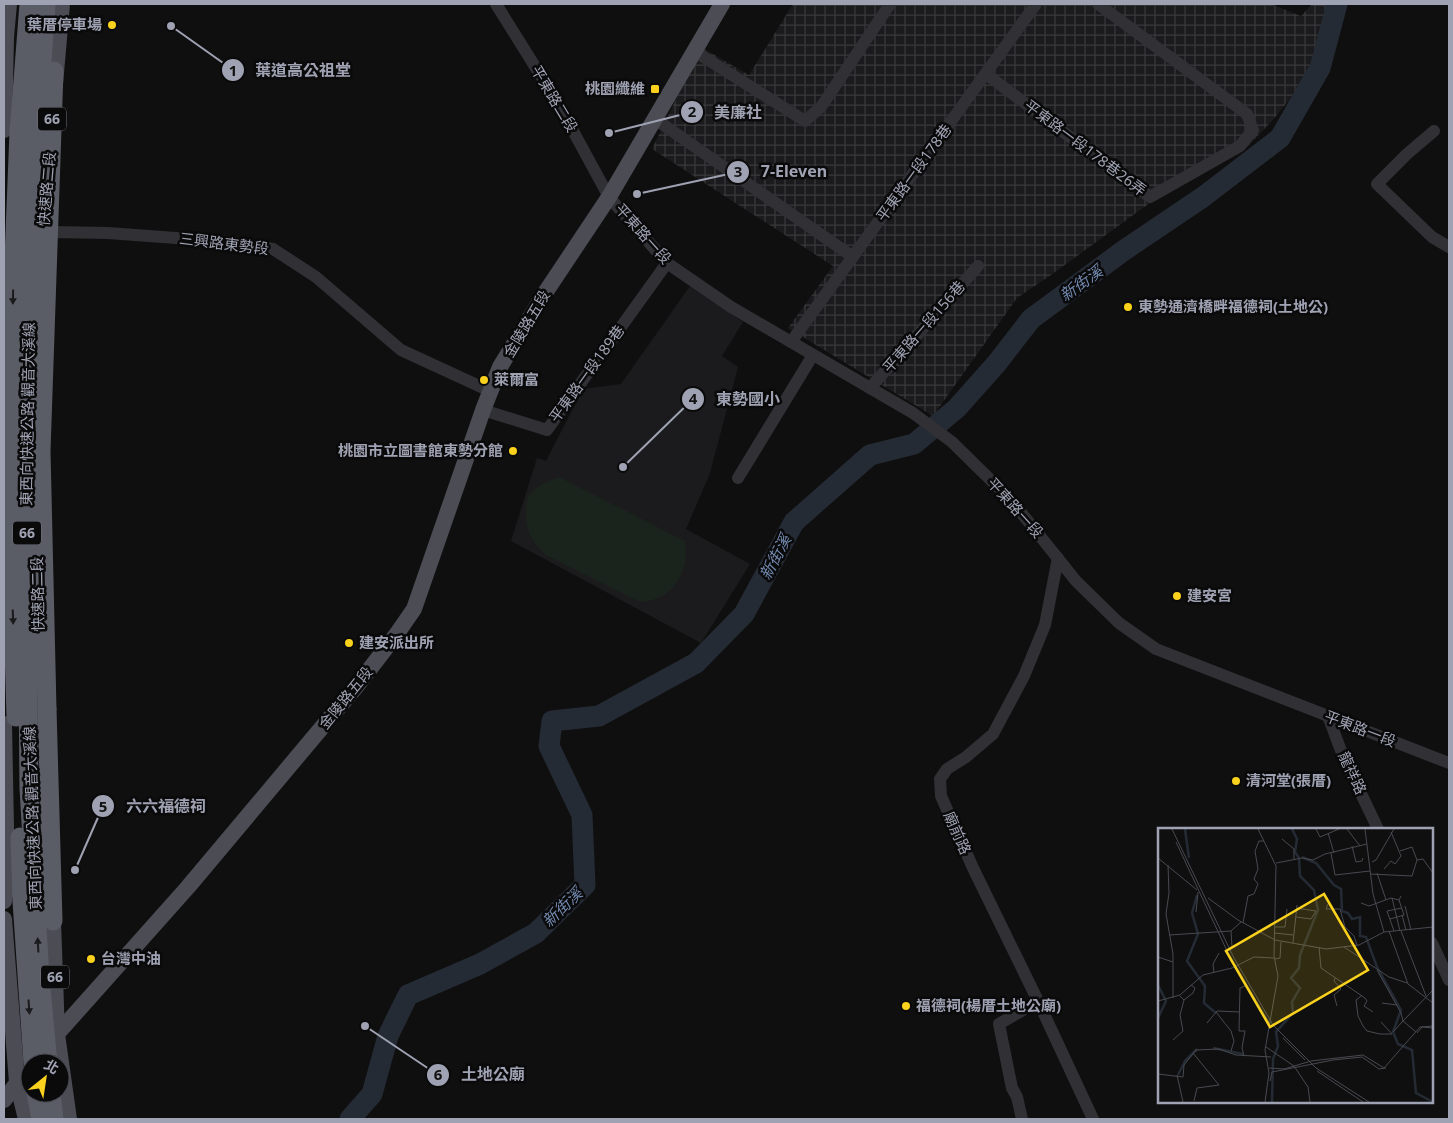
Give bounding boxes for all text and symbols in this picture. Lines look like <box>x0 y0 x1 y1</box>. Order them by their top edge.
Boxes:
place label: 葉厝停車場 <box>27 14 102 34</box>
marker: 葉厝停車場 <box>106 19 118 31</box>
callout: 葉道高公祖堂 <box>220 55 361 86</box>
text: 葉道高公祖堂 <box>255 59 351 81</box>
text: 1 <box>229 60 237 80</box>
street label: 平東路二段 <box>527 61 583 136</box>
place label: 桃園纖維 <box>585 78 645 98</box>
marker: 桃園纖維 <box>649 83 661 95</box>
street label: 平東路一段178巷26弄 <box>1021 95 1151 200</box>
callout: 美廉社 <box>679 97 772 128</box>
text: 2 <box>688 101 697 121</box>
text: 美廉社 <box>714 101 762 123</box>
road number: 66 <box>38 108 66 130</box>
street label: 平東路一段178巷 <box>871 120 955 225</box>
street label: 快速路二段 <box>33 151 59 227</box>
callout: 7-Eleven <box>726 156 837 187</box>
text: 7-Eleven <box>761 160 827 182</box>
text: 3 <box>734 161 742 181</box>
street label: 平東路一段 <box>611 199 676 268</box>
street label: 三興路東勢段 <box>178 228 270 258</box>
water label: 新街溪 <box>1055 259 1108 306</box>
street label: 平東路一段156巷 <box>878 276 969 377</box>
street label: 金陵路五段 <box>498 286 554 361</box>
one-way arrow <box>9 289 17 305</box>
place label: 東勢通濟橋畔福德祠(土地公) <box>1138 296 1328 316</box>
marker: 東勢通濟橋畔福德祠(土地公) <box>1122 301 1134 313</box>
street label: 平東路一段189巷 <box>544 321 628 426</box>
street label: 東西向快速公路 觀音大溪線 <box>15 322 39 506</box>
place label: 萊爾富 <box>494 369 539 389</box>
marker: 萊爾富 <box>478 374 490 386</box>
callout: 東勢國小 <box>681 384 790 415</box>
text: 4 <box>689 388 698 408</box>
text: 東勢國小 <box>716 388 780 410</box>
place label: 桃園市立圖書館東勢分館 <box>338 440 503 460</box>
marker: 桃園市立圖書館東勢分館 <box>507 445 519 457</box>
street label: 平東路一段 <box>983 473 1048 542</box>
road number: 66 <box>13 522 41 544</box>
water label: 新街溪 <box>754 529 797 583</box>
street label: 快速路二段 <box>26 556 48 632</box>
place label: 建安宮 <box>1187 585 1232 605</box>
marker: 建安宮 <box>1171 590 1183 602</box>
one-way arrow <box>9 609 17 625</box>
place label: 建安派出所 <box>359 632 434 652</box>
marker: 建安派出所 <box>343 637 355 649</box>
street label: 金陵路五段 <box>314 662 377 733</box>
street label: 平東路一段 <box>1322 705 1399 751</box>
street label: 東西向快速公路 觀音大溪線 <box>19 726 45 910</box>
street label: 龍祥路 <box>1334 748 1371 797</box>
place label: 清河堂(張厝) <box>1246 770 1331 790</box>
marker: 清河堂(張厝) <box>1230 775 1242 787</box>
callout: 六六福德祠 <box>91 791 216 822</box>
text: 六六福德祠 <box>126 795 206 817</box>
text: 5 <box>99 796 107 816</box>
street label: 廟前路 <box>940 808 976 857</box>
inset map <box>1158 828 1433 1103</box>
water label: 新街溪 <box>537 881 588 932</box>
one-way arrow <box>34 936 42 952</box>
place label: 台灣中油 <box>101 948 161 968</box>
marker: 台灣中油 <box>85 953 97 965</box>
road number: 66 <box>41 966 69 989</box>
place label: 福德祠(楊厝土地公廟) <box>916 995 1061 1015</box>
one-way arrow <box>25 999 33 1015</box>
marker: 福德祠(楊厝土地公廟) <box>900 1000 912 1012</box>
north arrow <box>20 1053 70 1103</box>
text: 北 <box>41 1055 63 1078</box>
callout: 土地公廟 <box>426 1059 535 1090</box>
text: 土地公廟 <box>461 1063 525 1085</box>
text: 6 <box>434 1064 443 1084</box>

